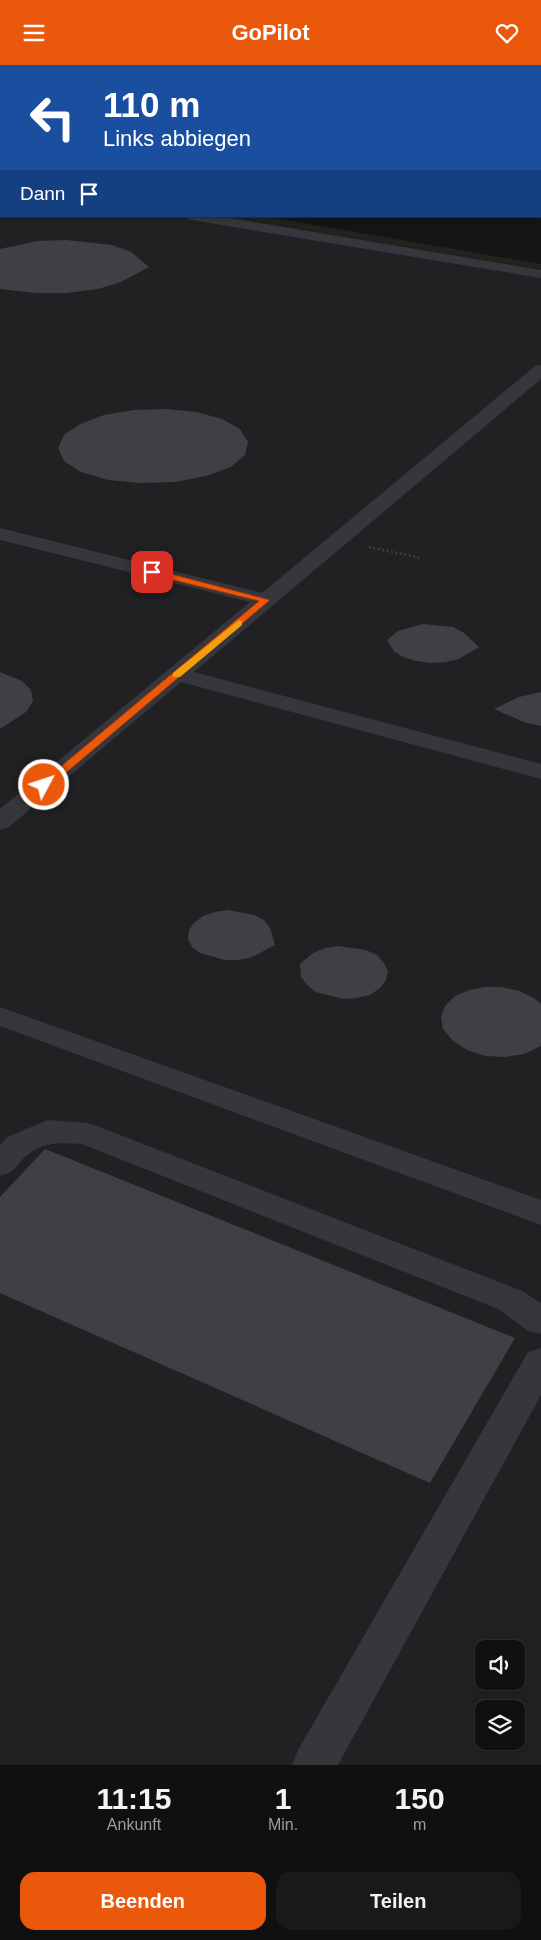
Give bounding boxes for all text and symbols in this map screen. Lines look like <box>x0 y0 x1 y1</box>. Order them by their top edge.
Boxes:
icon: menu <box>20 19 48 47</box>
icon: heart <box>493 19 521 47</box>
text: GoPilot <box>231 20 310 45</box>
icon: left <box>20 85 85 150</box>
text: 110 m <box>103 85 200 124</box>
text: Links abbiegen <box>103 126 251 151</box>
icon: arrive <box>75 180 103 208</box>
text: Dann <box>20 183 65 204</box>
pin <box>131 551 173 593</box>
icon: arrive <box>138 558 166 586</box>
position arrow <box>17 758 69 810</box>
map controls <box>475 1640 525 1750</box>
button: sound <box>475 1640 525 1690</box>
button: layers <box>475 1700 525 1750</box>
text: 11:15 <box>96 1782 171 1815</box>
text: 1 <box>275 1782 291 1815</box>
text: 150 <box>395 1782 445 1815</box>
text: Ankunft <box>107 1816 161 1833</box>
text: Min. <box>268 1816 298 1833</box>
text: m <box>413 1816 426 1833</box>
button: Beenden <box>20 1872 266 1930</box>
button: Teilen <box>276 1872 521 1930</box>

